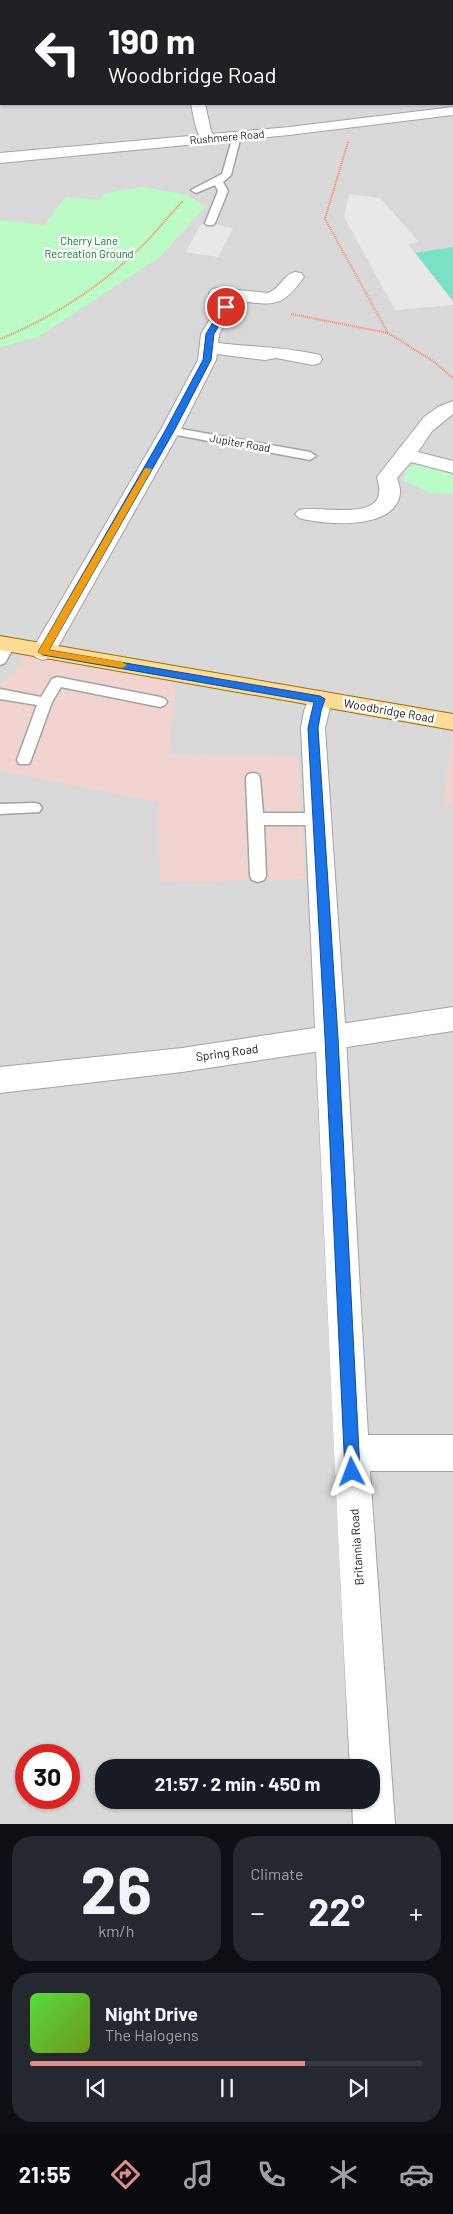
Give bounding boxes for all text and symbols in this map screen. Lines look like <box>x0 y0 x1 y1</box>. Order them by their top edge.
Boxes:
text: 190 m <box>108 19 195 61</box>
icon: left <box>25 20 90 85</box>
text: Woodbridge Road <box>108 61 276 87</box>
street label: Rushmere Road <box>189 127 265 146</box>
park label: Cherry Lane Recreation Ground <box>45 234 134 260</box>
pin <box>205 286 247 328</box>
icon: arrive <box>212 293 240 321</box>
street label: Jupiter Road <box>209 431 271 454</box>
street label: Woodbridge Road <box>343 695 436 725</box>
street label: Spring Road <box>195 1041 259 1063</box>
position arrow <box>325 1445 377 1497</box>
street label: Britannia Road <box>346 1508 366 1586</box>
speed limit sign: 30 <box>15 1744 80 1809</box>
text: 21:57 · 2 min · 450 m <box>155 1772 320 1795</box>
text: 26 <box>81 1849 152 1927</box>
text: Climate <box>251 1864 303 1883</box>
text: 22° <box>308 1888 365 1934</box>
text: − <box>251 1895 265 1929</box>
text: + <box>409 1895 423 1929</box>
text: km/h <box>98 1921 134 1940</box>
text: Night Drive <box>105 2002 198 2025</box>
text: The Halogens <box>105 2025 199 2044</box>
icon: previous <box>82 2074 110 2102</box>
icon: pause <box>213 2074 241 2102</box>
icon: next <box>344 2074 372 2102</box>
icon: directions <box>108 2157 143 2192</box>
icon: music <box>181 2157 216 2192</box>
icon: phone <box>254 2157 289 2192</box>
icon: climate <box>326 2157 361 2192</box>
icon: car <box>399 2157 434 2192</box>
text: 21:55 <box>19 2161 71 2187</box>

